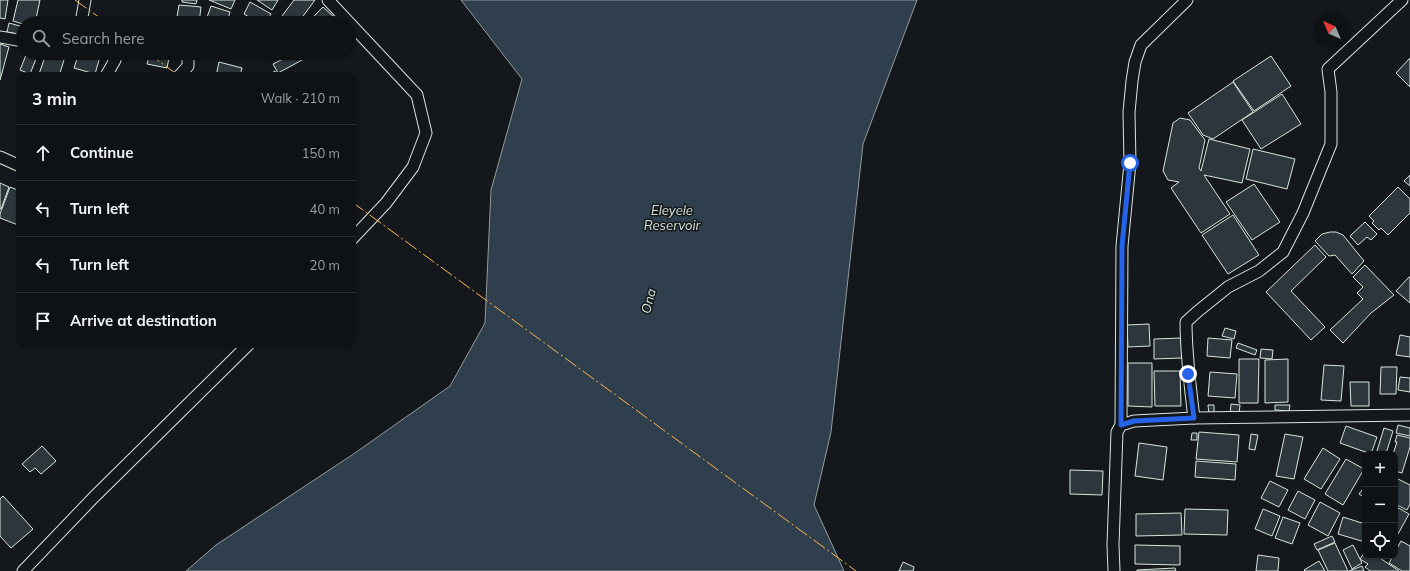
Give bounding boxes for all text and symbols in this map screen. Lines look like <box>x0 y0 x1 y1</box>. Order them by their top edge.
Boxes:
north arrow <box>1314 12 1350 48</box>
search box <box>16 16 356 60</box>
icon: search <box>30 27 52 49</box>
text: Search here <box>62 29 144 48</box>
text: 3 min <box>32 88 77 109</box>
text: Walk · 210 m <box>261 90 340 106</box>
icon: ahead <box>32 142 54 164</box>
text: Continue <box>70 143 133 162</box>
text: 150 m <box>302 145 340 161</box>
route start <box>1121 154 1139 172</box>
icon: left <box>32 198 54 220</box>
text: Turn left <box>70 199 129 218</box>
text: 40 m <box>310 201 340 217</box>
water label: Eleyele Reservoir <box>644 202 702 233</box>
icon: left <box>32 254 54 276</box>
text: Turn left <box>70 255 129 274</box>
text: 20 m <box>310 257 340 273</box>
water label: Ona <box>637 287 659 315</box>
icon: arrive <box>32 310 54 332</box>
text: Arrive at destination <box>70 311 217 330</box>
route end <box>1179 365 1197 383</box>
map controls <box>1362 451 1398 559</box>
button: + <box>1362 451 1398 487</box>
button: − <box>1362 487 1398 523</box>
button: locate <box>1362 523 1398 559</box>

